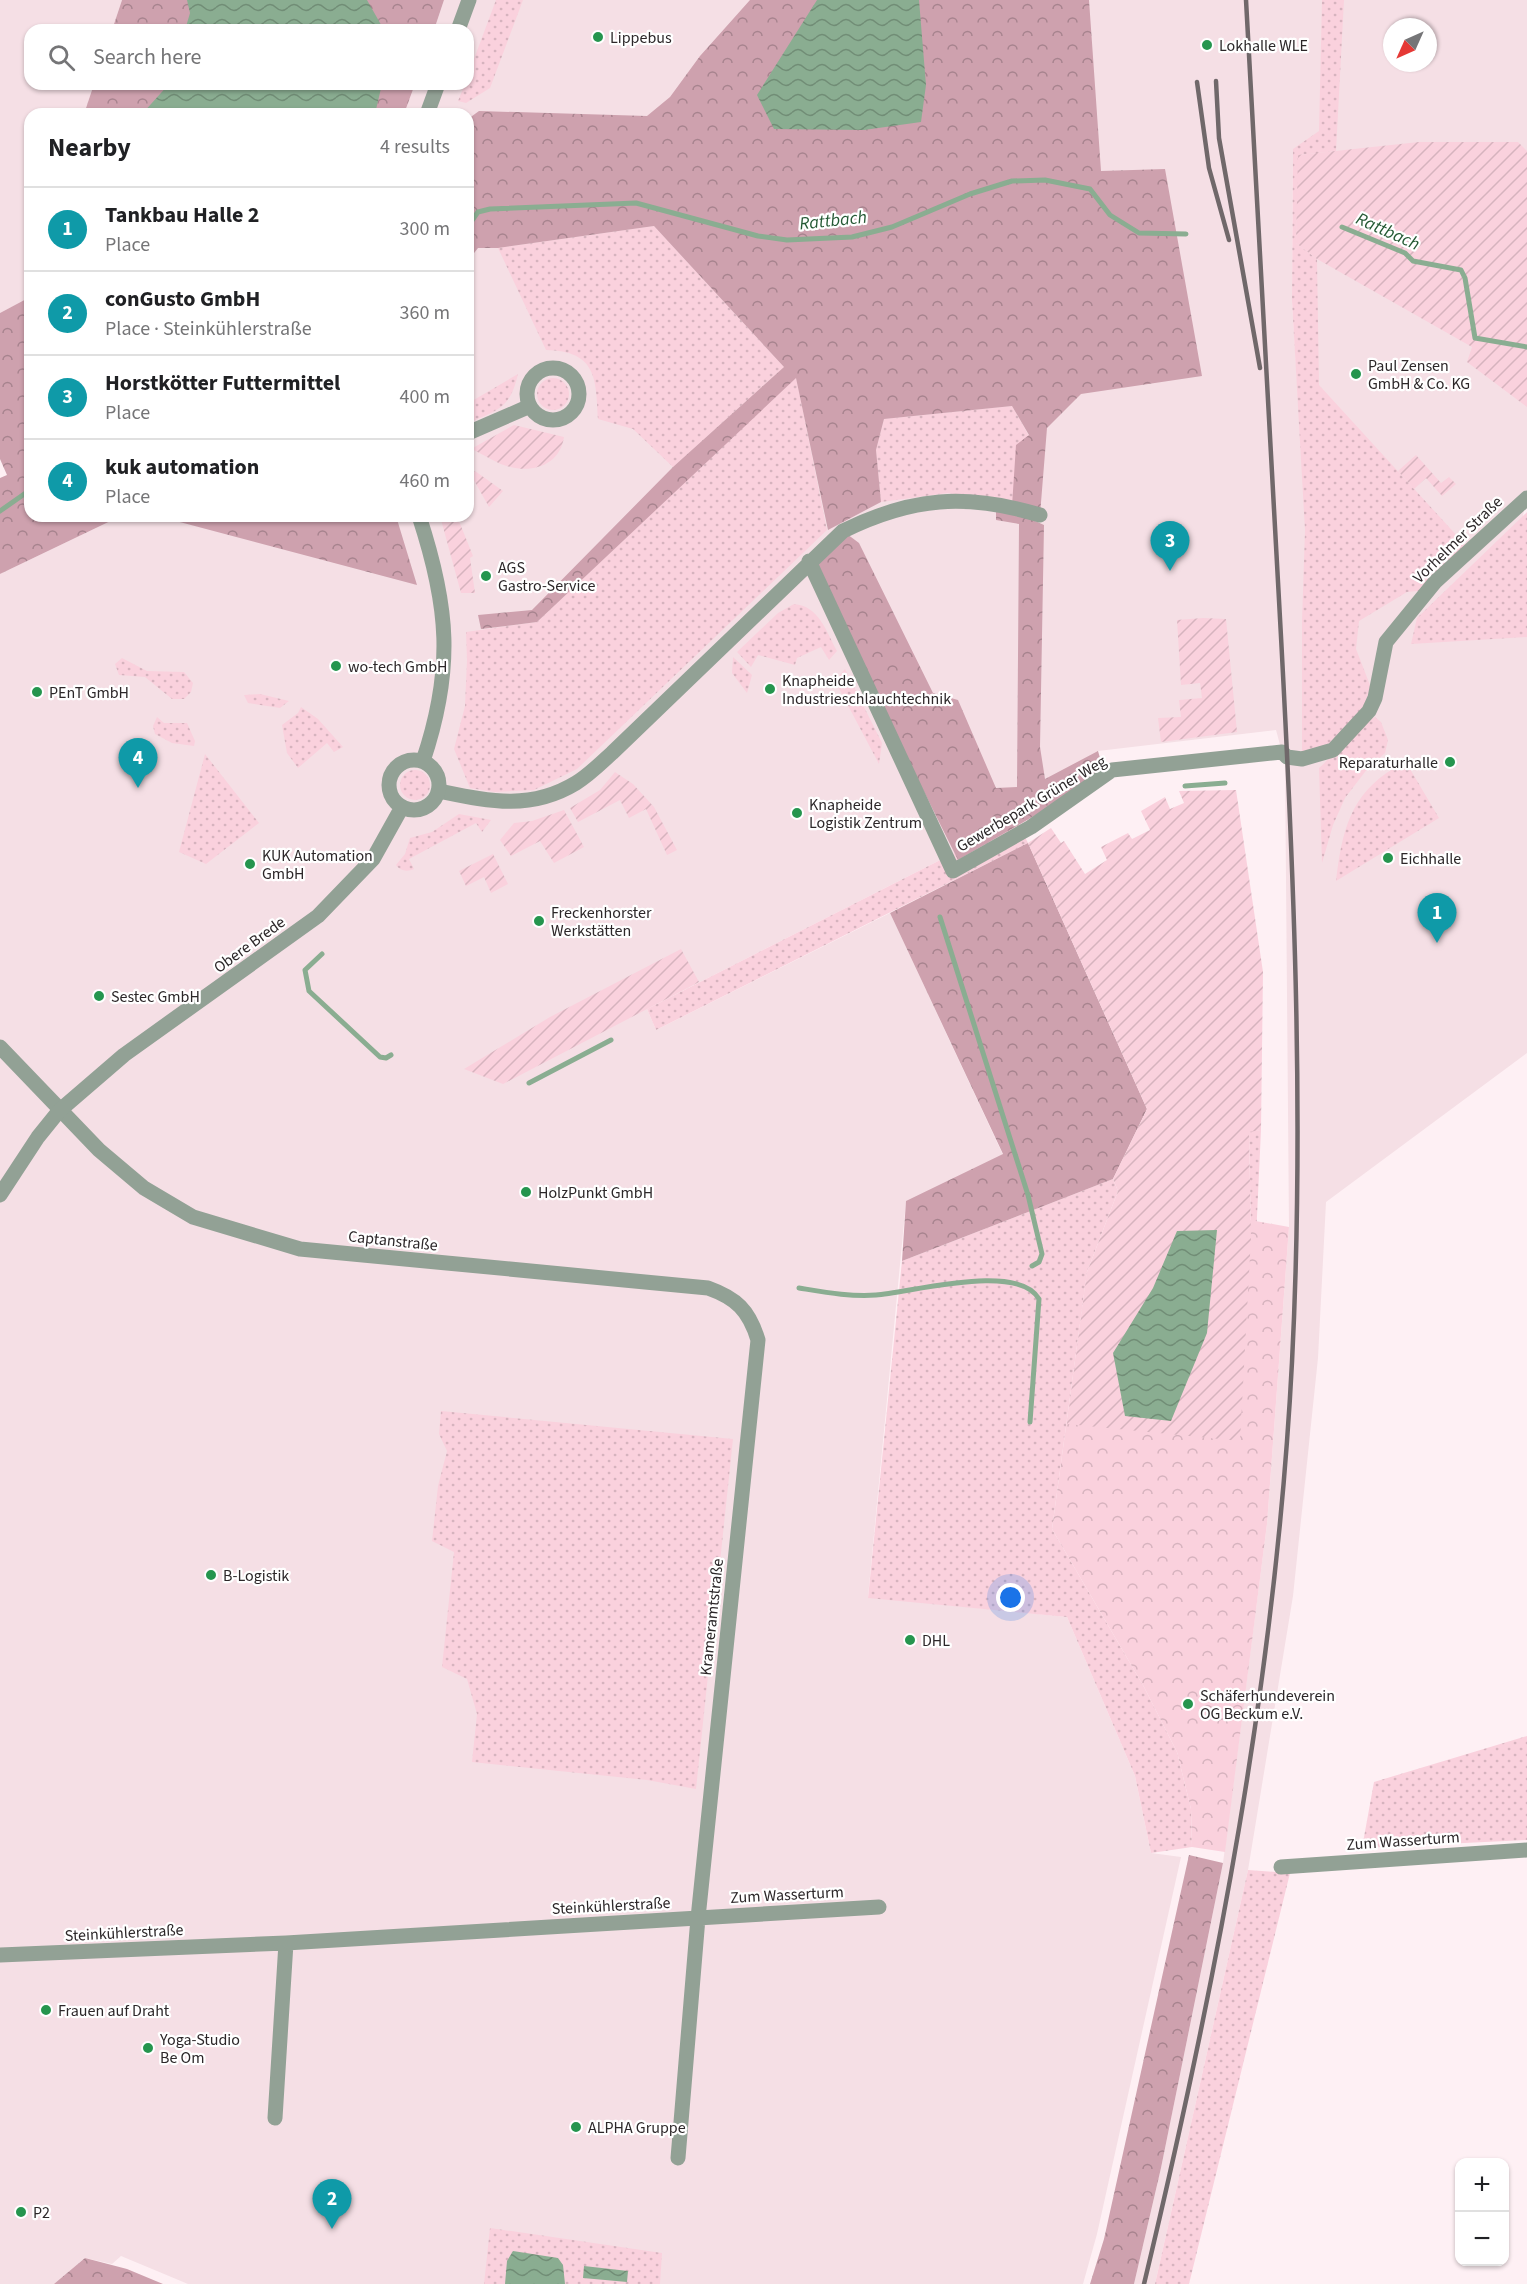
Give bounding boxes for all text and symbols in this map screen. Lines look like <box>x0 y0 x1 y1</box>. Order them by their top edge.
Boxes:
north arrow <box>1383 18 1437 72</box>
search box <box>24 24 474 90</box>
place label: Lippebus <box>610 27 672 49</box>
marker: Lippebus <box>591 30 605 44</box>
place label: Lokhalle WLE <box>1219 35 1308 57</box>
marker: Lokhalle WLE <box>1200 38 1214 52</box>
icon: search <box>45 41 78 74</box>
text: Search here <box>93 41 201 73</box>
text: Nearby <box>48 129 131 166</box>
text: 4 results <box>380 133 450 161</box>
text: Tankbau Halle 2 <box>105 199 259 231</box>
water label: Rattbach <box>798 205 868 236</box>
water label: Rattbach <box>1352 206 1424 257</box>
text: 1 <box>62 215 73 243</box>
text: 300 m <box>400 215 450 243</box>
text: Place <box>105 231 150 259</box>
text: conGusto GmbH <box>105 283 260 315</box>
text: 2 <box>62 299 73 327</box>
text: 360 m <box>400 299 450 327</box>
text: Place · Steinkühlerstraße <box>105 315 312 343</box>
place label: Paul Zensen GmbH & Co. KG <box>1368 355 1470 395</box>
text: Horstkötter Futtermittel <box>105 367 340 399</box>
marker: Paul Zensen GmbH & Co. KG <box>1349 367 1363 381</box>
text: 3 <box>62 383 73 411</box>
text: 400 m <box>400 383 450 411</box>
text: Place <box>105 399 150 427</box>
text: kuk automation <box>105 451 259 483</box>
text: 4 <box>62 467 73 495</box>
text: 460 m <box>400 467 450 495</box>
text: Place <box>105 483 150 511</box>
street label: Vorhelmer Straße <box>1408 491 1507 588</box>
pin: 3 <box>1150 522 1190 571</box>
place label: AGS Gastro-Service <box>498 557 595 597</box>
marker: AGS Gastro-Service <box>479 569 493 583</box>
place label: wo-tech GmbH <box>348 656 448 678</box>
marker: wo-tech GmbH <box>329 659 343 673</box>
place label: Knapheide Industrieschlauchtechnik <box>782 670 951 710</box>
place label: PEnT GmbH <box>49 682 129 704</box>
marker: Knapheide Industrieschlauchtechnik <box>763 682 777 696</box>
marker: PEnT GmbH <box>30 685 44 699</box>
pin: 4 <box>118 738 158 788</box>
street label: Gewerbepark Grüner Weg <box>953 750 1110 857</box>
place label: Reparaturhalle <box>1339 752 1438 774</box>
marker: Reparaturhalle <box>1443 755 1457 769</box>
place label: Knapheide Logistik Zentrum <box>809 794 922 834</box>
marker: Knapheide Logistik Zentrum <box>790 806 804 820</box>
place label: KUK Automation GmbH <box>262 845 373 885</box>
place label: Eichhalle <box>1400 848 1461 870</box>
marker: Eichhalle <box>1381 851 1395 865</box>
marker: KUK Automation GmbH <box>243 857 257 871</box>
pin: 1 <box>1418 894 1456 943</box>
place label: Freckenhorster Werkstätten <box>551 902 652 942</box>
street label: Obere Brede <box>209 911 290 978</box>
marker: Freckenhorster Werkstätten <box>532 914 546 928</box>
place label: Sestec GmbH <box>111 986 200 1008</box>
marker: Sestec GmbH <box>92 989 106 1003</box>
place label: HolzPunkt GmbH <box>538 1182 653 1204</box>
marker: HolzPunkt GmbH <box>519 1185 533 1199</box>
street label: Captanstraße <box>347 1225 439 1257</box>
street label: Krameramtstraße <box>695 1557 729 1677</box>
place label: B-Logistik <box>223 1565 289 1587</box>
marker: B-Logistik <box>204 1568 218 1582</box>
your location <box>996 1583 1025 1612</box>
place label: DHL <box>922 1630 950 1652</box>
marker: DHL <box>903 1633 917 1647</box>
place label: Schäferhundeverein OG Beckum e.V. <box>1200 1685 1335 1725</box>
marker: Schäferhundeverein OG Beckum e.V. <box>1181 1697 1195 1711</box>
street label: Zum Wasserturm <box>1346 1826 1461 1856</box>
street label: Zum Wasserturm <box>730 1881 844 1909</box>
street label: Steinkühlerstraße <box>551 1892 671 1920</box>
street label: Steinkühlerstraße <box>64 1919 184 1947</box>
place label: Frauen auf Draht <box>58 2000 170 2022</box>
marker: Frauen auf Draht <box>39 2003 53 2017</box>
place label: Yoga-Studio Be Om <box>159 2029 240 2069</box>
marker: Yoga-Studio Be Om <box>141 2041 155 2055</box>
place label: ALPHA Gruppe <box>588 2117 686 2139</box>
marker: ALPHA Gruppe <box>569 2120 583 2134</box>
map controls <box>1455 2158 1509 2266</box>
button: + <box>1455 2158 1509 2212</box>
pin: 2 <box>312 2180 352 2229</box>
place label: P2 <box>33 2202 50 2224</box>
marker: P2 <box>14 2205 28 2219</box>
button: − <box>1455 2212 1509 2266</box>

